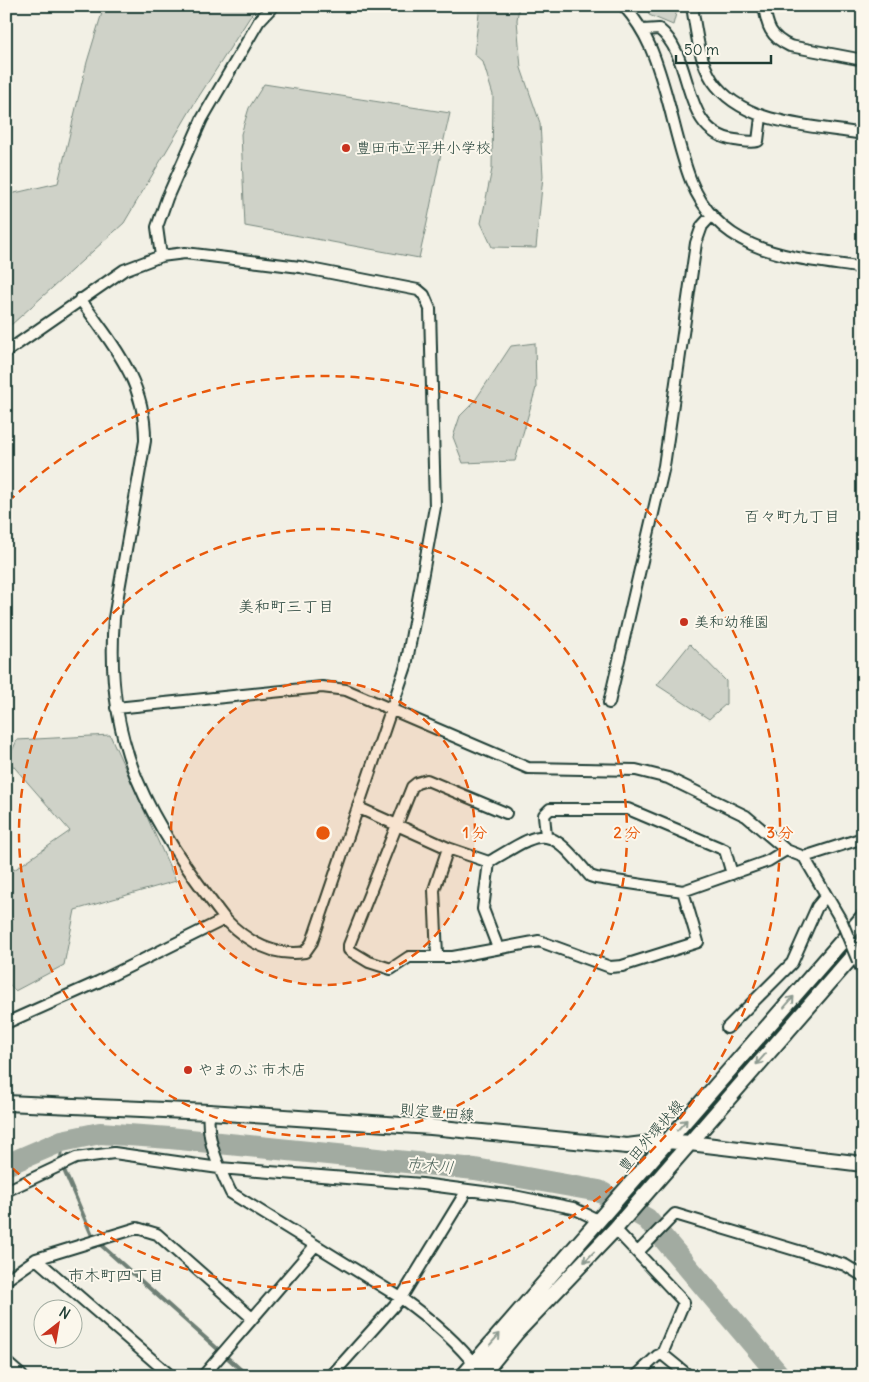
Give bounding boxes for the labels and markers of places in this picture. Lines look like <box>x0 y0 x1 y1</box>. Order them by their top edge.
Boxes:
place label: 豊田市立平井小学校 <box>356 138 491 157</box>
marker: 豊田市立平井小学校 <box>340 142 352 154</box>
place label: 美和幼稚園 <box>694 612 769 631</box>
marker: 美和幼稚園 <box>678 616 690 628</box>
centre of rings <box>314 824 332 842</box>
place label: やまのぶ 市木店 <box>198 1060 306 1079</box>
marker: やまのぶ 市木店 <box>182 1064 194 1076</box>

